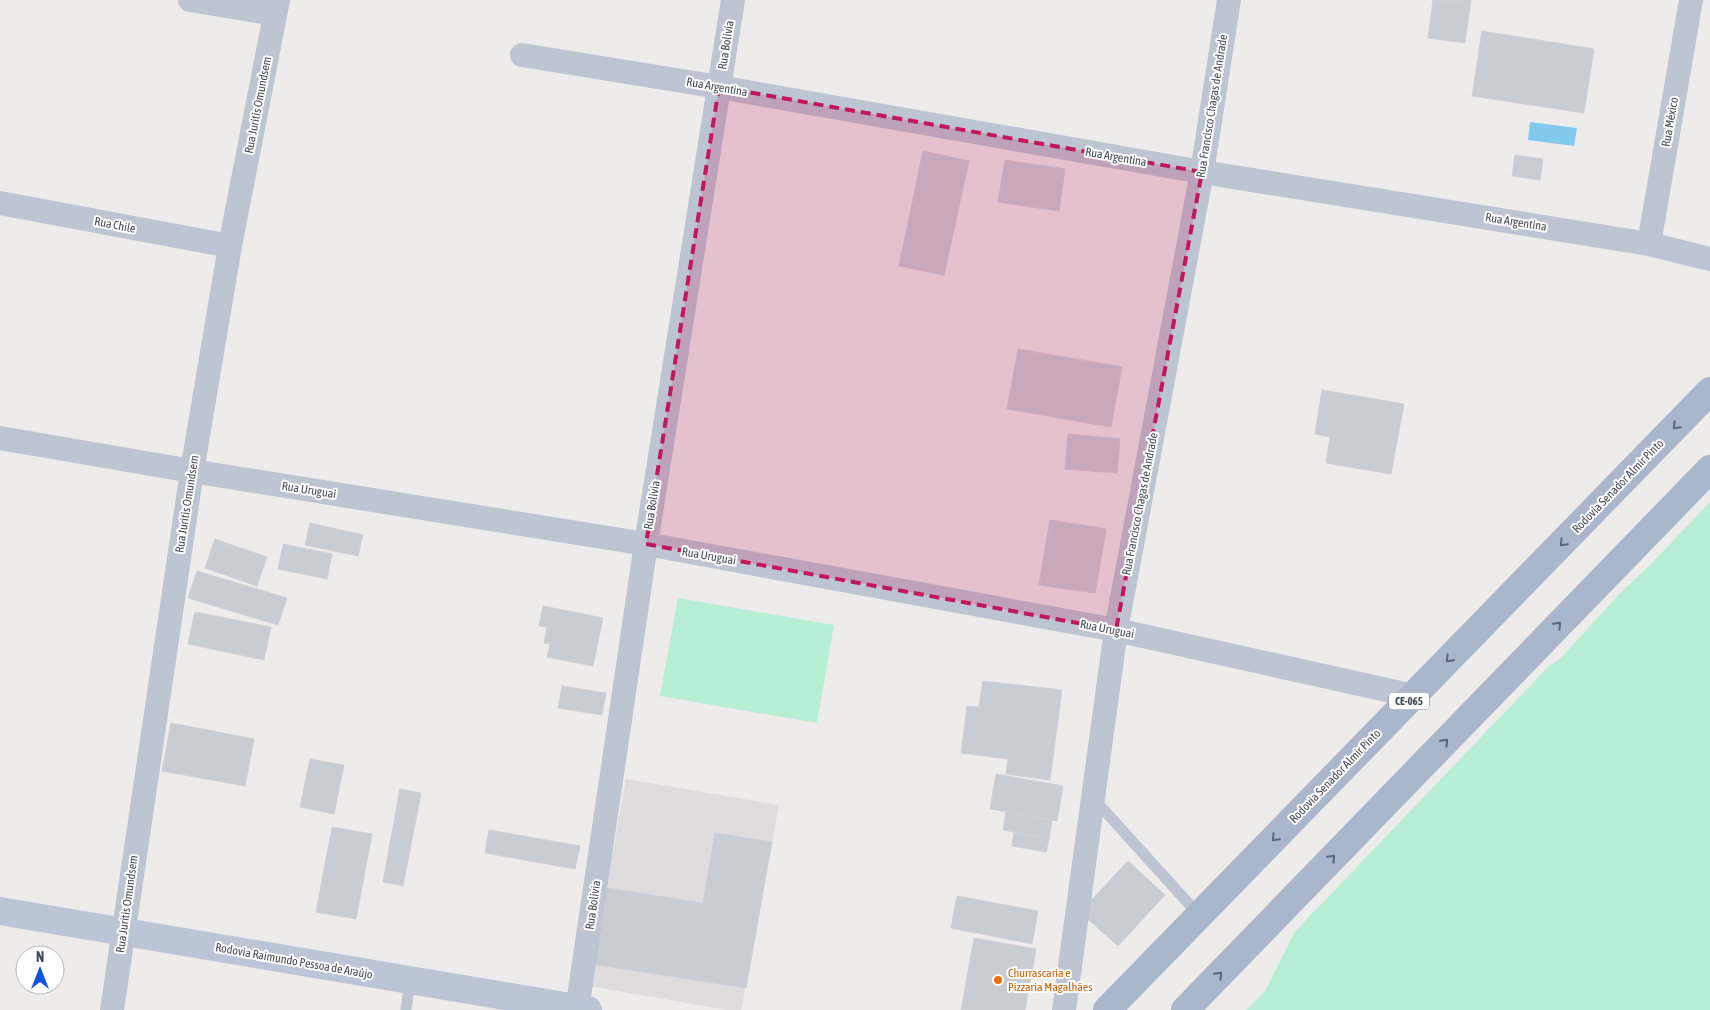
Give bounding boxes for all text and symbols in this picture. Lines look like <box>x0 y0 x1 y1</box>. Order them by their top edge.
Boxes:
street label: Rua Bolívia <box>715 19 737 71</box>
street label: Rua Francisco Chagas de Andrade <box>1194 33 1230 179</box>
street label: Rua Juritis Omundsem <box>242 55 274 155</box>
street label: Rua Argentina <box>685 75 749 99</box>
street label: Rua México <box>1659 96 1681 148</box>
street label: Rua Argentina <box>1084 145 1148 169</box>
street label: Rua Argentina <box>1484 210 1548 234</box>
street label: Rua Chile <box>93 214 137 236</box>
one-way arrow <box>1673 421 1682 430</box>
street label: Rua Francisco Chagas de Andrade <box>1119 432 1161 576</box>
street label: Rodovia Senador Almir Pinto <box>1570 436 1667 536</box>
street label: Rua Juritis Omundsem <box>172 454 202 554</box>
street label: Rua Uruguai <box>281 479 337 501</box>
street label: Rua Bolívia <box>641 479 663 531</box>
one-way arrow <box>1559 537 1568 546</box>
street label: Rua Uruguai <box>681 544 737 568</box>
street label: Rua Uruguai <box>1079 617 1135 641</box>
one-way arrow <box>1552 622 1561 631</box>
one-way arrow <box>1446 653 1455 662</box>
road number: CE-065 <box>1389 692 1429 709</box>
street label: Rodovia Senador Almir Pinto <box>1287 726 1384 826</box>
one-way arrow <box>1439 738 1448 747</box>
one-way arrow <box>1272 832 1281 841</box>
street label: Rua Juritis Omundsem <box>113 854 141 954</box>
one-way arrow <box>1326 855 1335 864</box>
street label: Rua Bolívia <box>583 879 603 931</box>
street label: Rodovia Raimundo Pessoa de Araújo <box>214 940 374 982</box>
north arrow <box>15 945 65 995</box>
text: N <box>36 949 44 965</box>
place label: Churrascaria e Pizzaria Magalhães <box>1008 966 1093 994</box>
one-way arrow <box>1213 972 1222 981</box>
marker: Churrascaria e Pizzaria Magalhães <box>992 974 1004 986</box>

